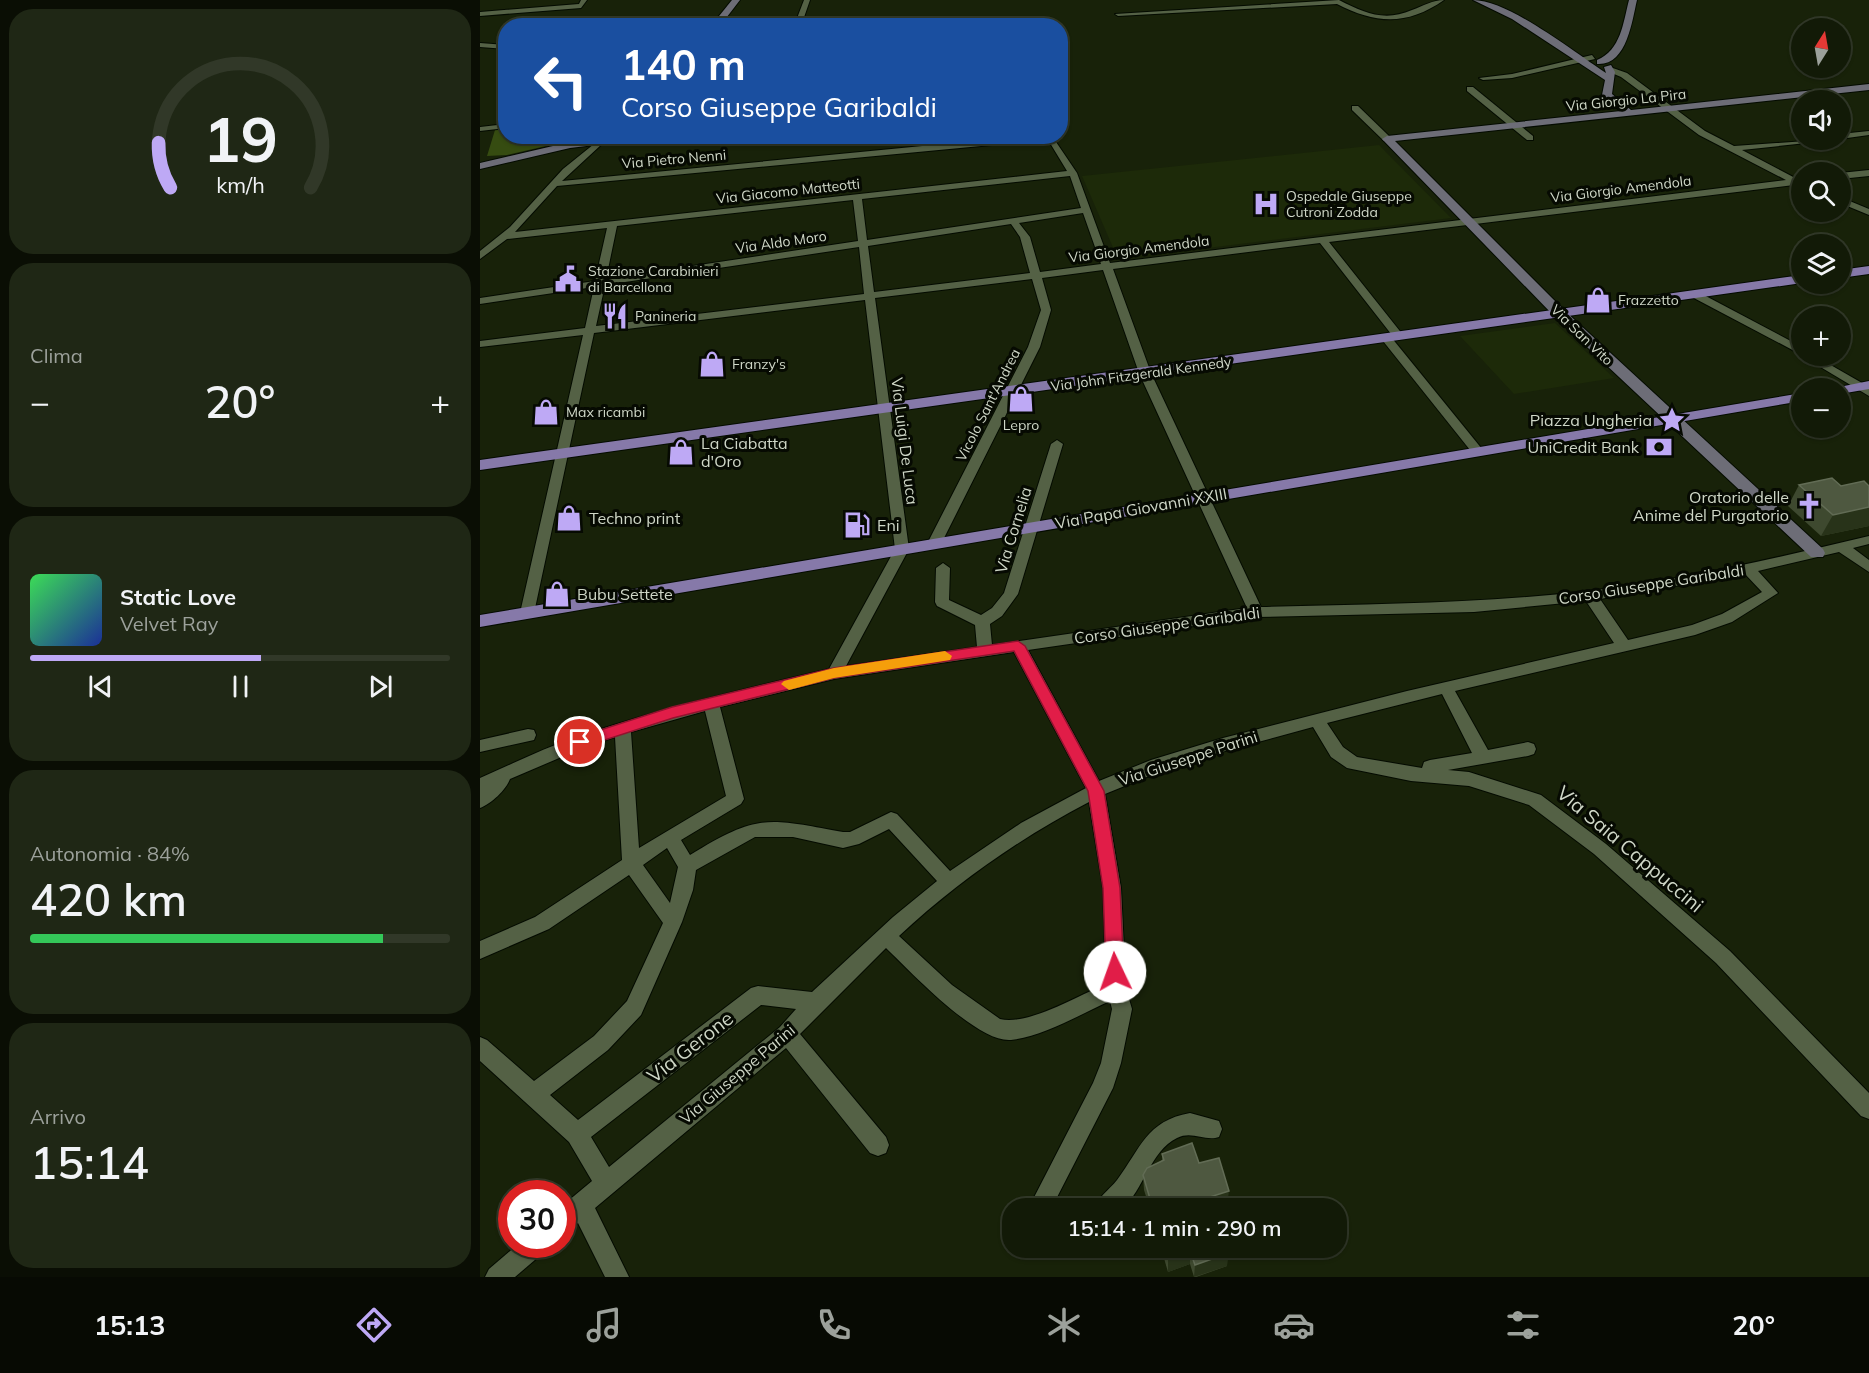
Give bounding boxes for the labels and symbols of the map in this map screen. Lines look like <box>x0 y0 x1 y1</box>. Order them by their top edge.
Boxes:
north arrow <box>1791 18 1851 78</box>
street label: Via Giorgio La Pira <box>1565 85 1687 115</box>
street label: Via Pietro Nenni <box>621 145 727 173</box>
street label: Via Giorgio Amendola <box>1550 171 1692 207</box>
street label: Via Giacomo Matteotti <box>715 175 861 207</box>
place label: Ospedale Giuseppe Cutroni Zodda <box>1286 187 1412 221</box>
hospital icon: Ospedale Giuseppe Cutroni Zodda <box>1251 189 1281 219</box>
street label: Via Aldo Moro <box>734 227 828 257</box>
street label: Via Giorgio Amendola <box>1068 231 1210 267</box>
place label: Stazione Carabinieri di Barcellona <box>588 262 719 296</box>
public building icon: Stazione Carabinieri di Barcellona <box>553 264 583 294</box>
shop icon: Frazzetto <box>1583 285 1613 315</box>
place label: Frazzetto <box>1618 291 1679 309</box>
restaurant icon: Panineria <box>600 301 630 331</box>
street label: Via San Vito <box>1547 301 1617 369</box>
place label: Panineria <box>635 307 696 325</box>
street label: Vicolo Sant'Andrea <box>952 346 1024 464</box>
shop icon: Franzy's <box>697 349 727 379</box>
street label: Via John Fitzgerald Kennedy <box>1050 352 1233 396</box>
place label: Franzy's <box>732 355 786 373</box>
street label: Via Luigi De Luca <box>887 376 923 506</box>
shop icon: Lepro <box>1006 384 1036 414</box>
shop icon: Max ricambi <box>531 397 561 427</box>
place label: Max ricambi <box>566 403 645 421</box>
place icon: Piazza Ungheria <box>1657 405 1687 435</box>
place label: Piazza Ungheria <box>1530 410 1652 430</box>
place label: Lepro <box>1003 416 1039 434</box>
bank icon: UniCredit Bank <box>1644 432 1674 462</box>
place label: La Ciabatta d'Oro <box>701 433 788 471</box>
shop icon: La Ciabatta d'Oro <box>666 437 696 467</box>
place label: UniCredit Bank <box>1528 437 1640 457</box>
street label: Via Papa Giovanni XXIII <box>1053 483 1229 533</box>
street label: Via Cornelia <box>990 484 1036 576</box>
place label: Oratorio delle Anime del Purgatorio <box>1633 487 1789 525</box>
church icon: Oratorio delle Anime del Purgatorio <box>1794 491 1824 521</box>
shop icon: Techno print <box>554 503 584 533</box>
place label: Techno print <box>589 508 681 528</box>
fuel station icon: Eni <box>842 510 872 540</box>
place label: Eni <box>877 515 900 535</box>
street label: Corso Giuseppe Garibaldi <box>1557 559 1745 609</box>
shop icon: Bubu Settete <box>542 579 572 609</box>
place label: Bubu Settete <box>577 584 673 604</box>
street label: Corso Giuseppe Garibaldi <box>1073 602 1261 648</box>
pin <box>554 716 605 767</box>
street label: Via Giuseppe Parini <box>1116 726 1260 790</box>
street label: Via Saia Cappuccini <box>1552 780 1709 917</box>
position arrow <box>1083 940 1147 1004</box>
street label: Via Gerone <box>642 1005 738 1088</box>
street label: Via Giuseppe Parini <box>675 1020 799 1128</box>
speed limit sign: 30 <box>498 1180 576 1258</box>

